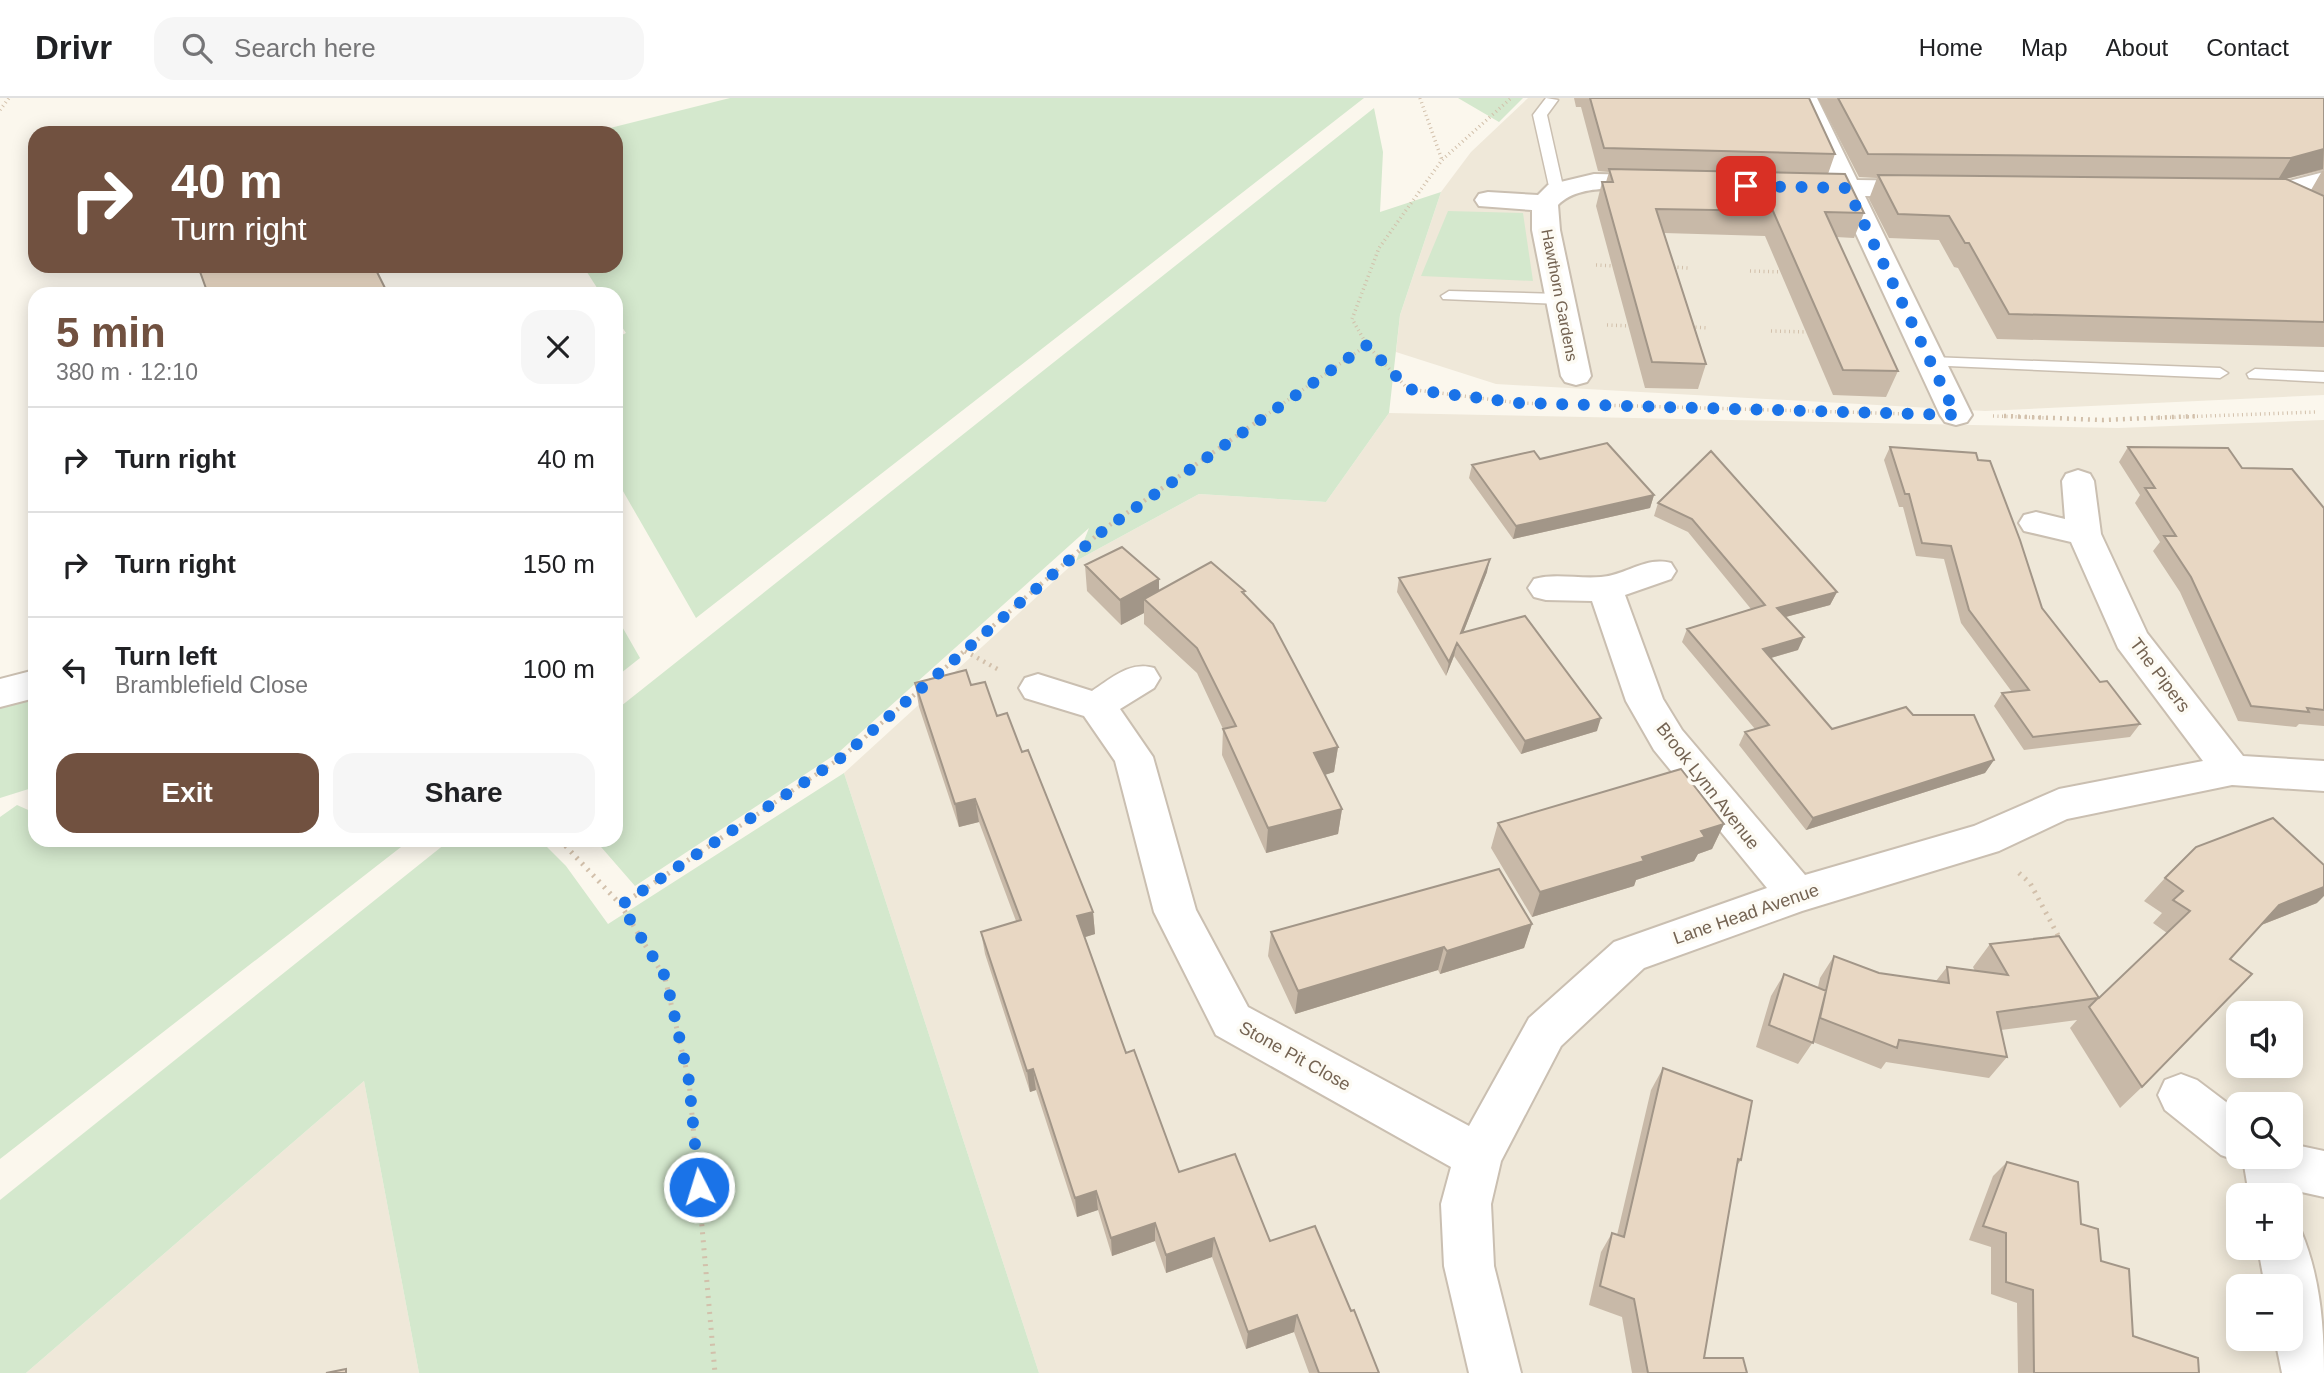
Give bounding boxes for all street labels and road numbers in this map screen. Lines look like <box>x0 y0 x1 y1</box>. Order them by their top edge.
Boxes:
street label: Hawthorn Gardens <box>1538 228 1581 363</box>
street label: The Pipers <box>2126 634 2194 716</box>
street label: Brook Lynn Avenue <box>1652 719 1764 853</box>
street label: Lane Head Avenue <box>1671 880 1821 948</box>
street label: Stone Pit Close <box>1236 1017 1354 1095</box>

